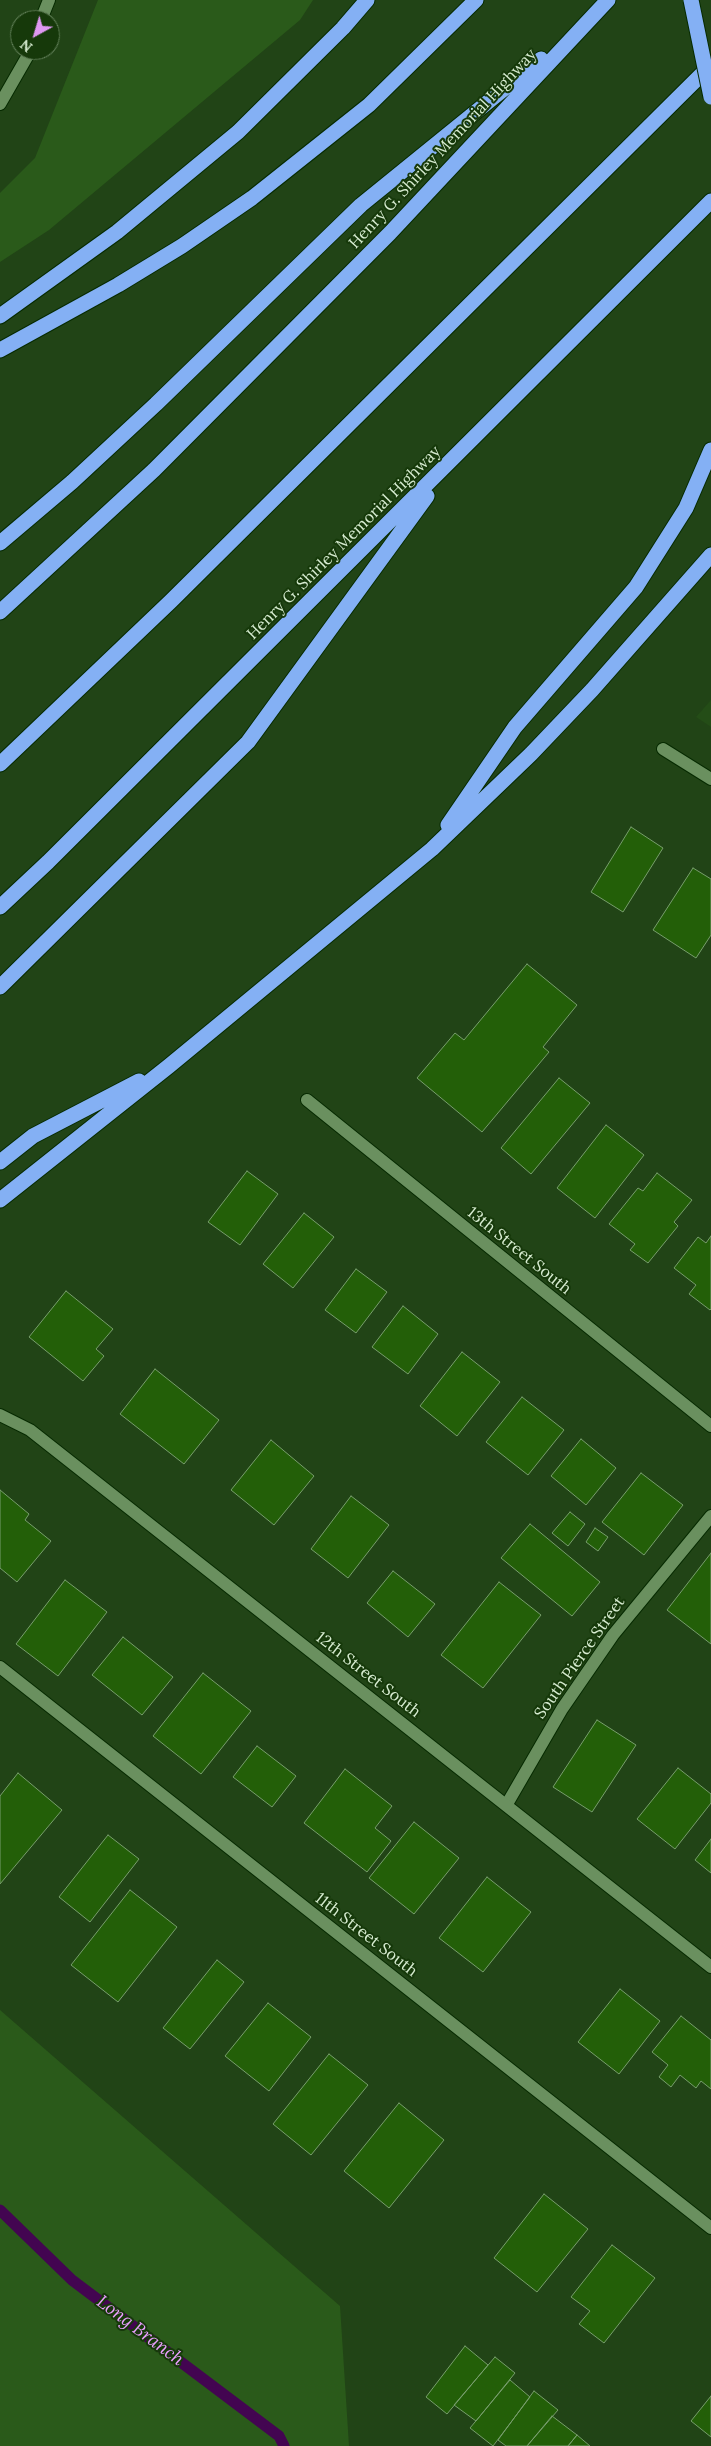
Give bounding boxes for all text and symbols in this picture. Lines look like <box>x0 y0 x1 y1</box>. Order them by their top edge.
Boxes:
north arrow <box>10 10 60 60</box>
text: N <box>16 35 36 56</box>
street label: Henry G. Shirley Memorial Highway <box>345 45 541 253</box>
street label: Henry G. Shirley Memorial Highway <box>243 442 445 644</box>
street label: 13th Street South <box>463 1203 575 1299</box>
street label: South Pierce Street <box>531 1593 629 1723</box>
street label: 12th Street South <box>312 1628 424 1722</box>
street label: 11th Street South <box>311 1889 421 1981</box>
water label: Long Branch <box>92 2291 188 2371</box>

